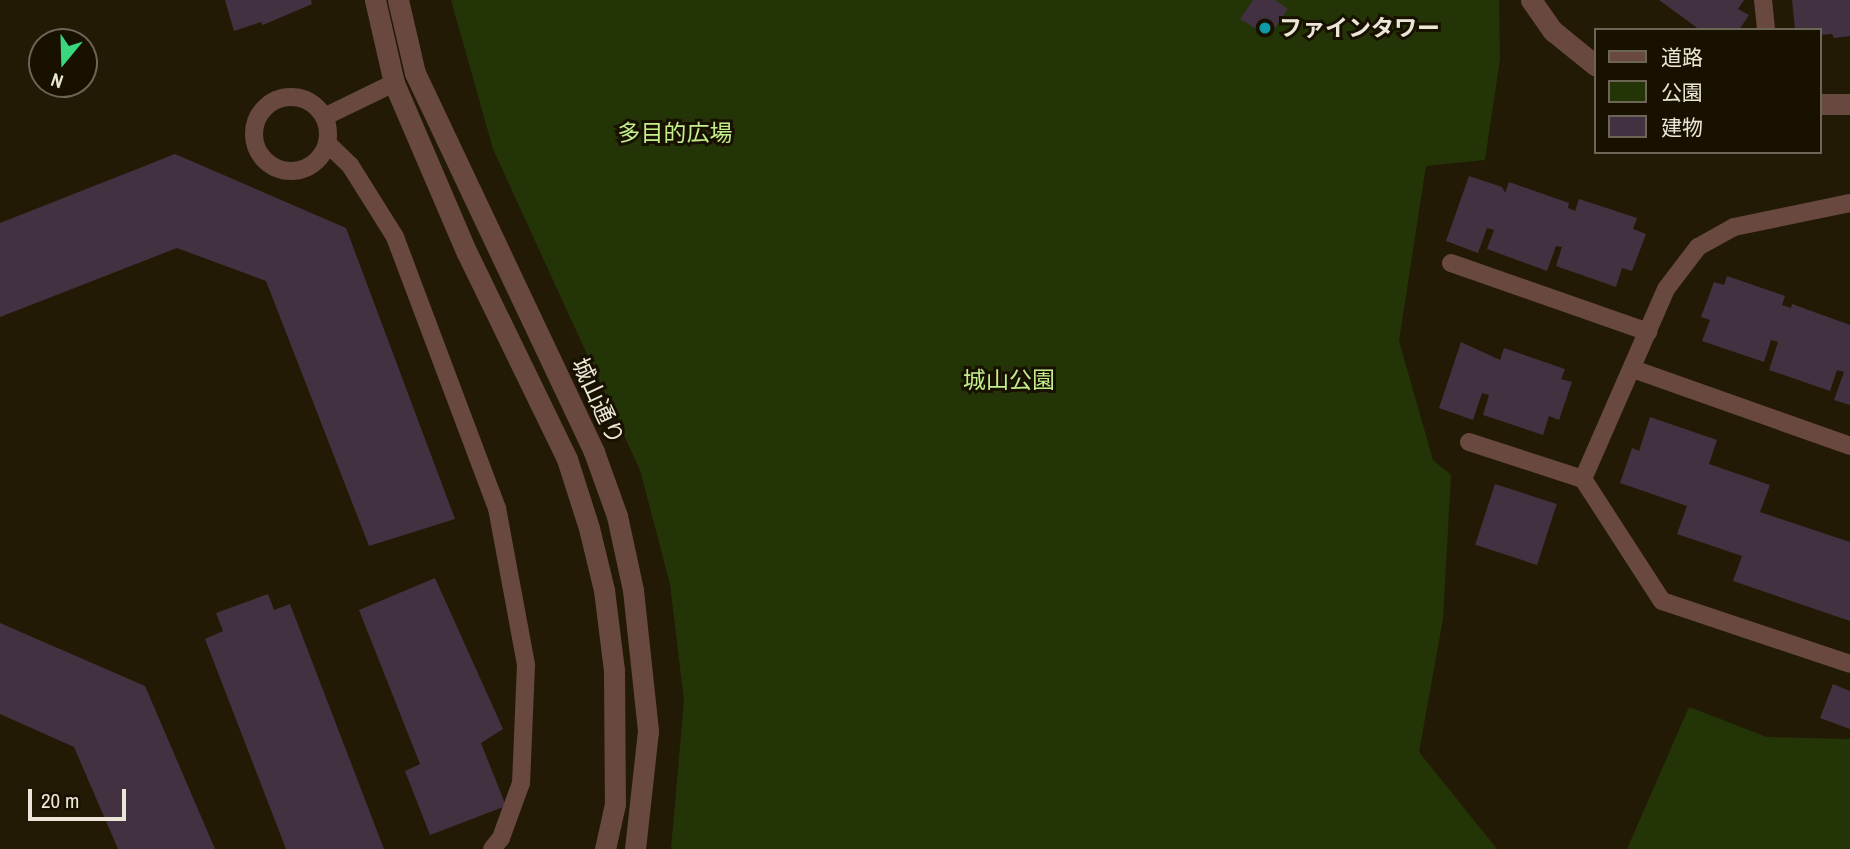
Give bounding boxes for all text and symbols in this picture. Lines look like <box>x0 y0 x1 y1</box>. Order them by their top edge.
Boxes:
place label: ファインタワー <box>1279 14 1440 42</box>
marker: ファインタワー <box>1257 20 1273 36</box>
north arrow <box>28 28 98 98</box>
legend <box>1594 28 1822 154</box>
text: 道路 <box>1661 43 1703 72</box>
text: N <box>47 67 66 95</box>
text: 公園 <box>1661 78 1703 107</box>
text: 建物 <box>1661 113 1703 142</box>
park label: 多目的広場 <box>618 119 732 147</box>
street label: 城山通り <box>566 353 630 449</box>
park label: 城山公園 <box>963 366 1055 394</box>
scale bar <box>32 776 130 820</box>
text: 20 m <box>41 786 79 815</box>

